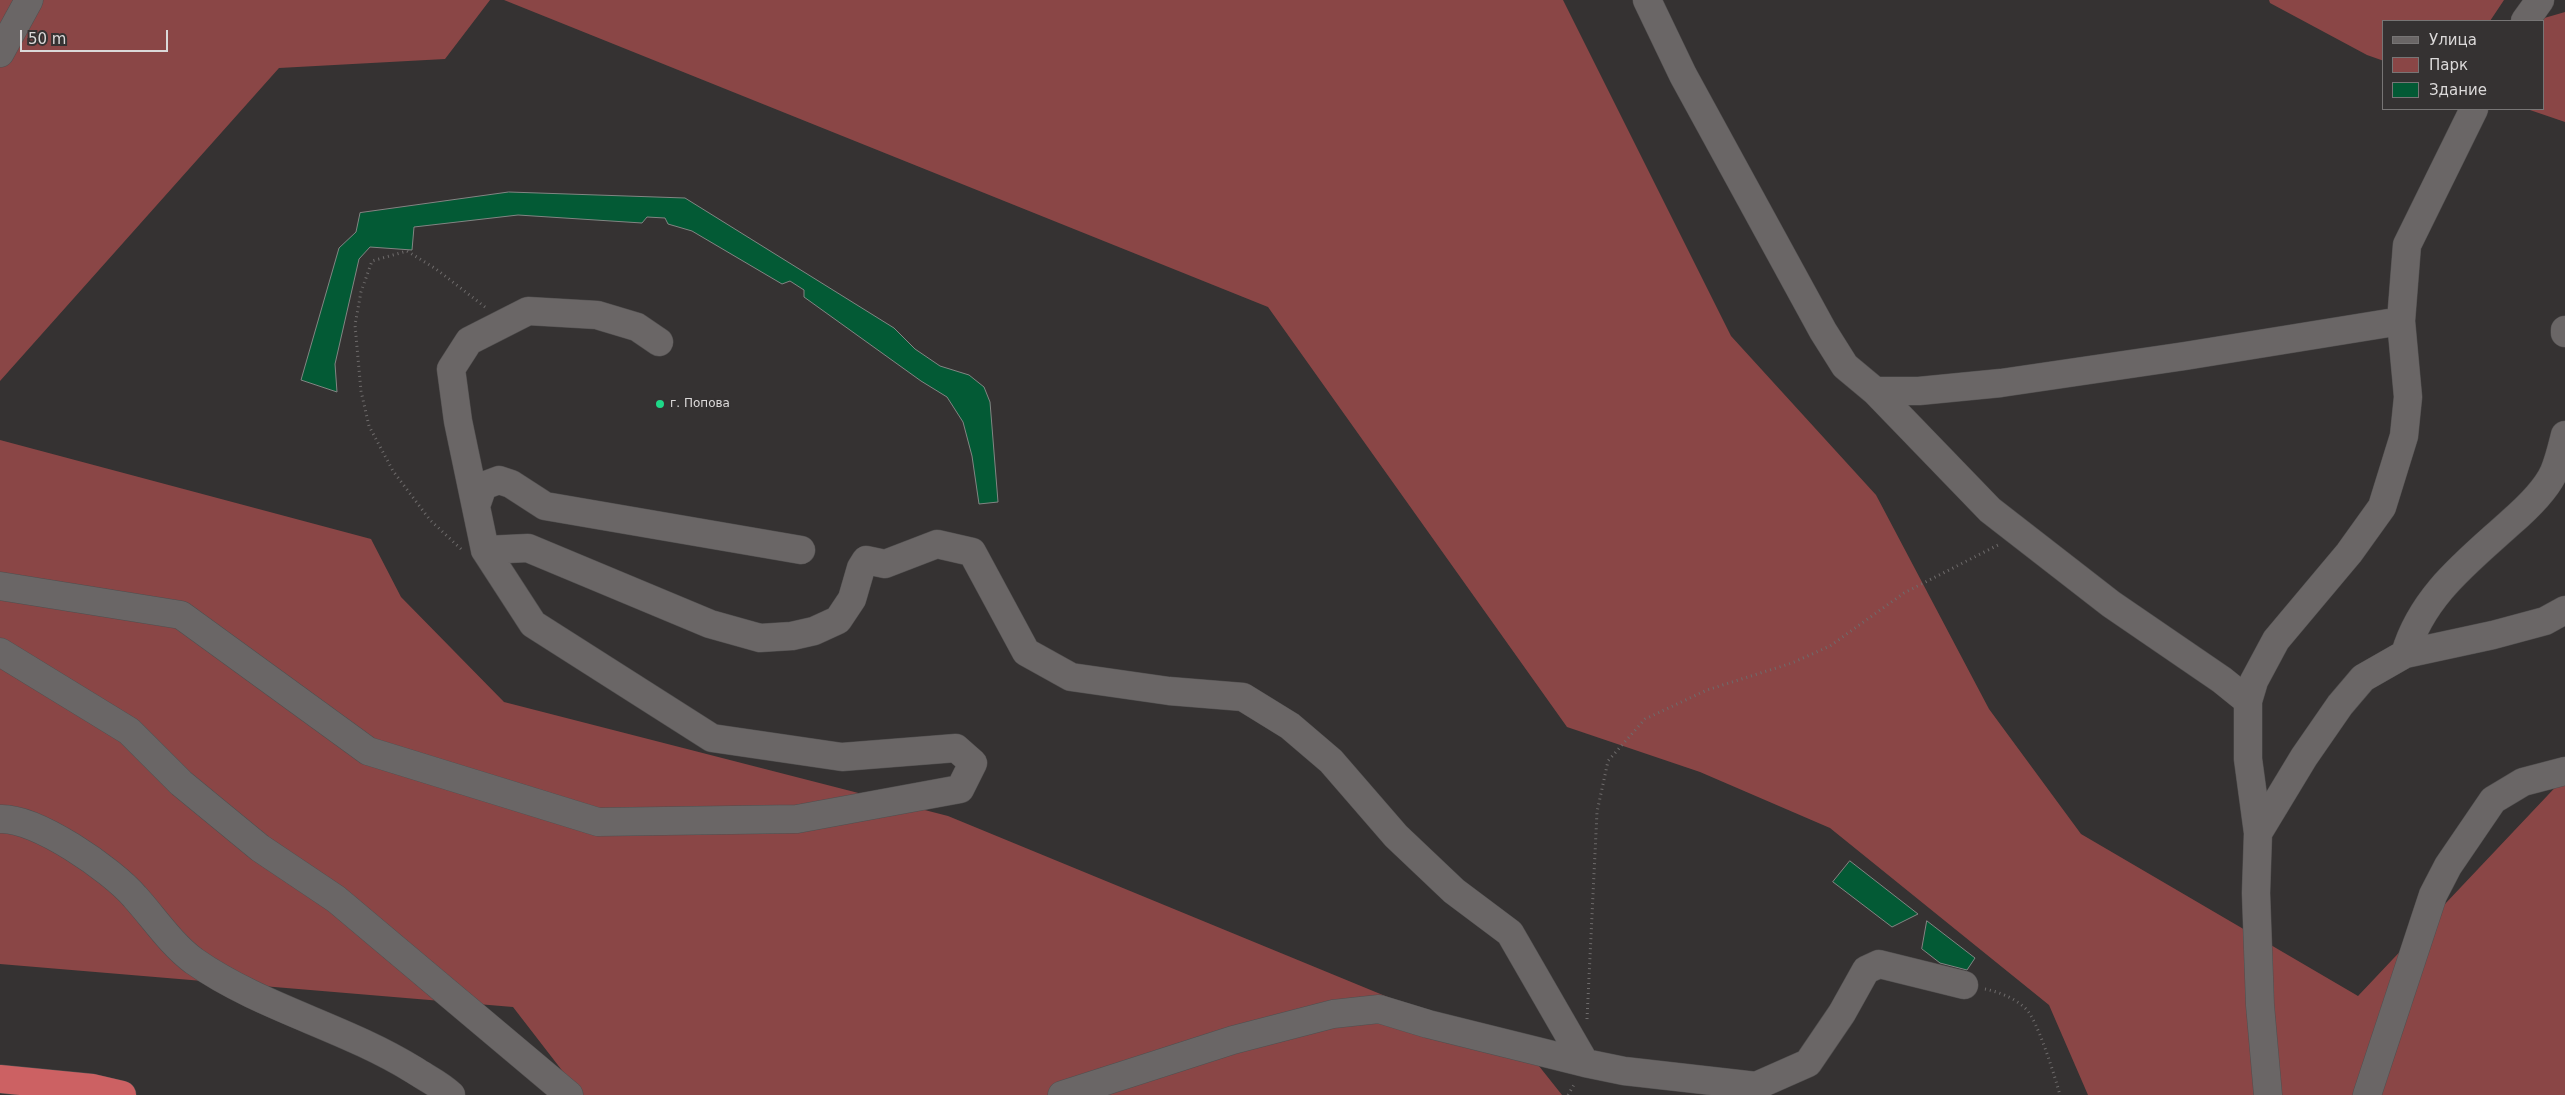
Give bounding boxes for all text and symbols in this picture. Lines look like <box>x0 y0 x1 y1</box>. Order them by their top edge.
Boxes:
scale bar <box>22 20 170 52</box>
legend <box>2382 20 2545 110</box>
text: 50 m <box>28 30 66 48</box>
text: Улица <box>2429 31 2477 49</box>
text: Парк <box>2429 56 2468 74</box>
text: Здание <box>2429 81 2487 99</box>
place label: г. Попова <box>670 397 730 411</box>
marker: г. Попова <box>654 398 666 410</box>

